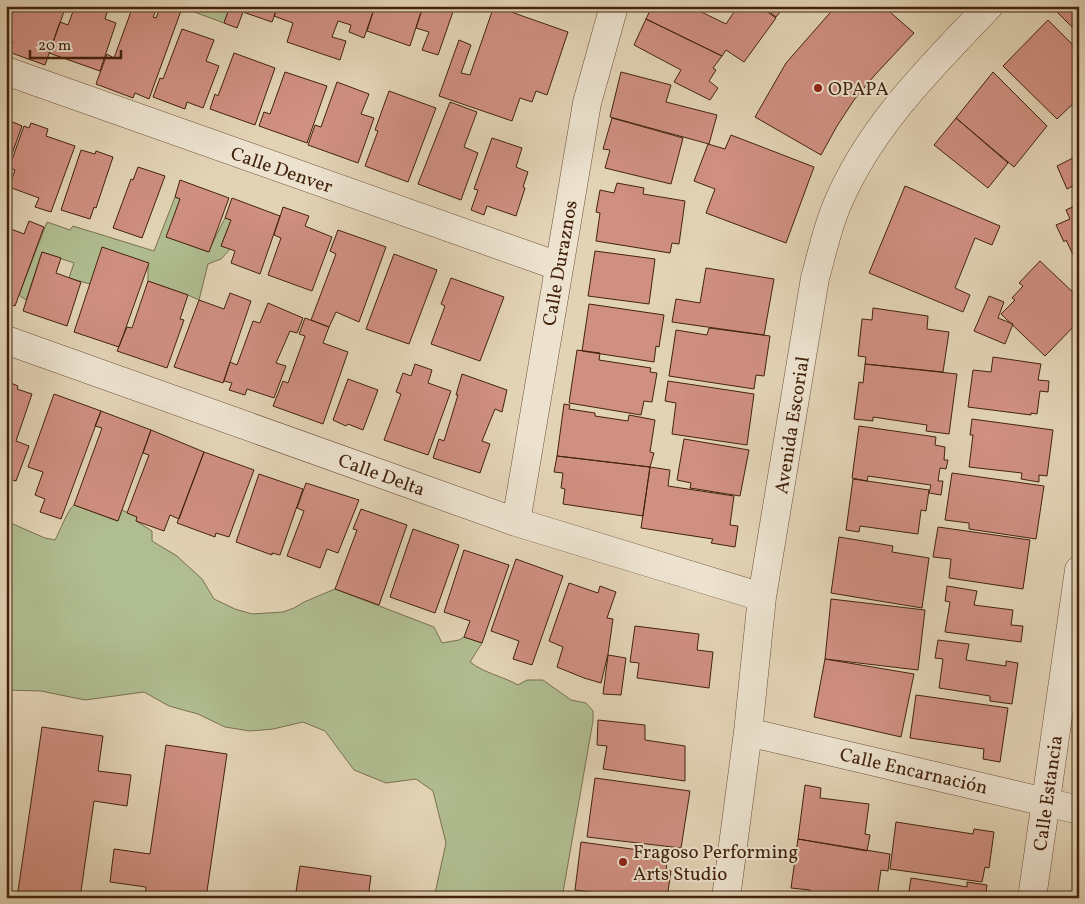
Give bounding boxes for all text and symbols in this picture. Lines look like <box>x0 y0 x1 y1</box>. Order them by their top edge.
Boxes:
scale bar <box>30 28 121 60</box>
text: 20 m <box>38 36 71 57</box>
place label: OPAPA <box>828 77 889 103</box>
marker: OPAPA <box>812 82 824 94</box>
street label: Calle Denver <box>227 141 336 200</box>
street label: Calle Duraznos <box>537 198 585 328</box>
street label: Avenida Escorial <box>769 354 817 496</box>
street label: Calle Delta <box>334 448 428 504</box>
street label: Calle Estancia <box>1028 734 1070 853</box>
street label: Calle Encarnación <box>837 742 990 802</box>
place label: Fragoso Performing Arts Studio <box>633 840 798 888</box>
marker: Fragoso Performing Arts Studio <box>617 856 629 868</box>

